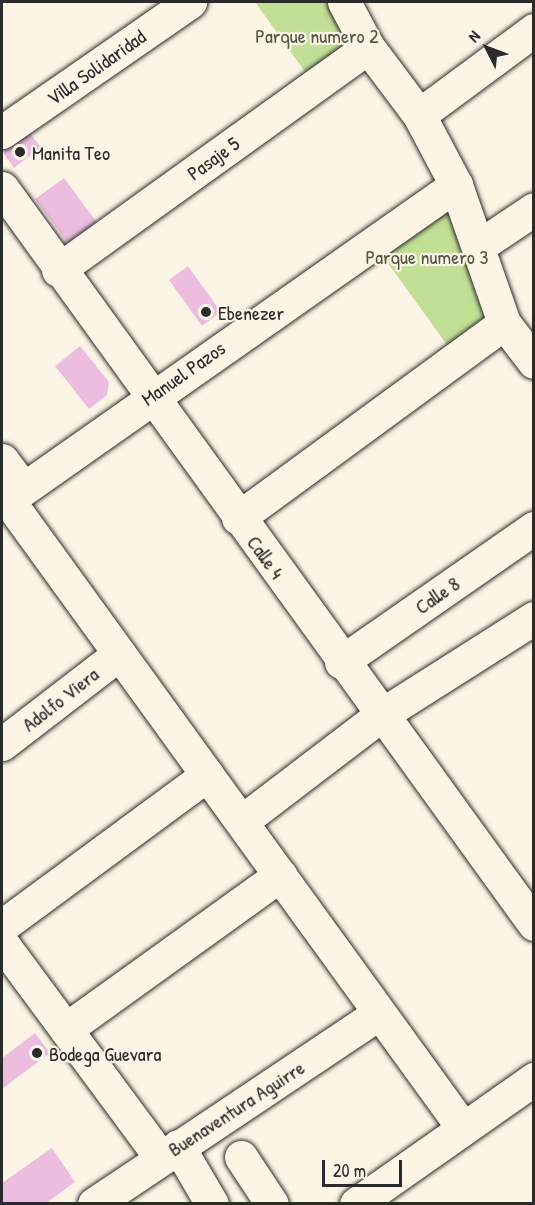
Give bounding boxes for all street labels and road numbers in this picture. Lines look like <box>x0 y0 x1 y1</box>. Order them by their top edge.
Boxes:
street label: Villa Solidaridad <box>42 24 150 110</box>
street label: Pasaje 5 <box>182 131 244 185</box>
street label: Manuel Pazos <box>137 336 229 410</box>
street label: Calle 4 <box>242 531 290 583</box>
street label: Calle 8 <box>410 571 464 619</box>
street label: Adolfo Viera <box>17 662 103 736</box>
street label: Buenaventura Aguirre <box>163 1055 309 1161</box>

